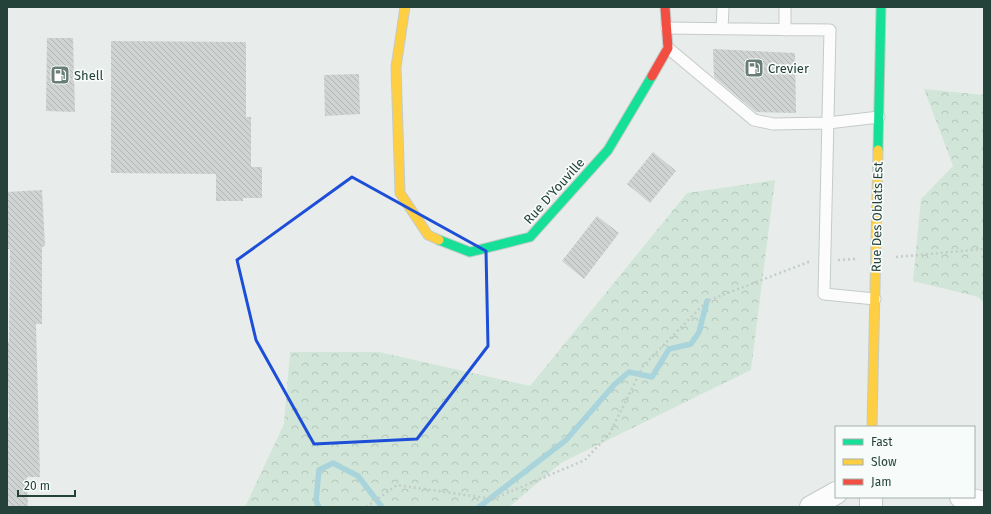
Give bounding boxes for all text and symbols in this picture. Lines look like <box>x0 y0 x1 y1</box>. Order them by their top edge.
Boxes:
fuel station icon: Crevier <box>743 57 765 79</box>
place label: Crevier <box>768 61 809 76</box>
fuel station icon: Shell <box>49 64 71 86</box>
place label: Shell <box>74 68 104 83</box>
street label: Rue D'Youville <box>520 155 588 227</box>
street label: Rue Des Oblats Est <box>869 161 885 272</box>
legend <box>835 426 975 498</box>
text: Fast <box>871 435 893 449</box>
text: Slow <box>871 455 897 469</box>
scale bar <box>18 472 75 498</box>
text: Jam <box>871 475 891 489</box>
text: 20 m <box>24 479 50 493</box>

